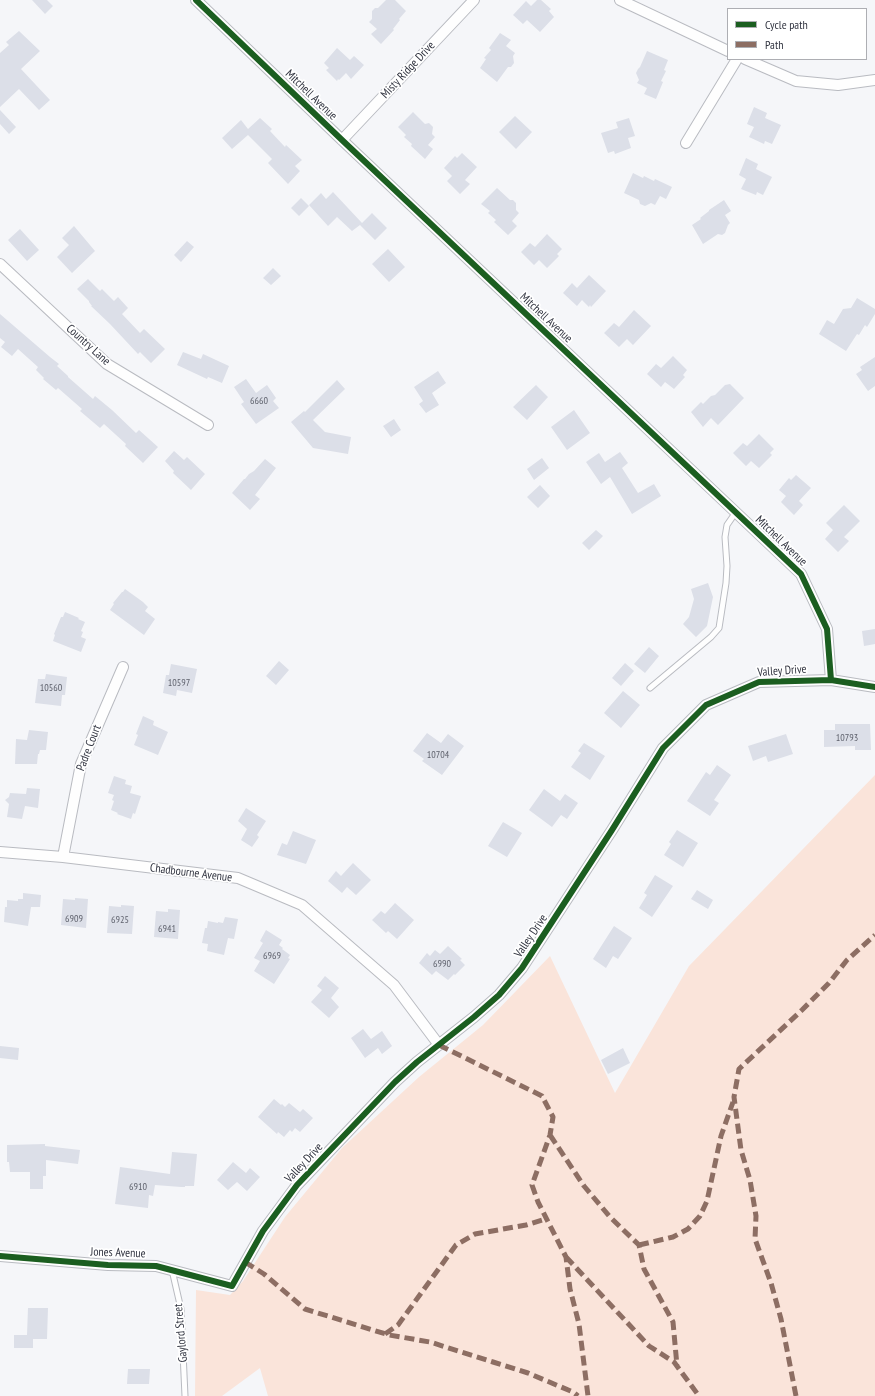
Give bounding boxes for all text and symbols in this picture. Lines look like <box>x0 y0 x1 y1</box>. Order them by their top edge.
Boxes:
legend <box>727 8 867 60</box>
text: Cycle path <box>765 17 808 32</box>
text: Path <box>765 37 783 52</box>
street label: Misty Ridge Drive <box>378 39 438 101</box>
street label: Mitchell Avenue <box>282 67 340 123</box>
street label: Mitchell Avenue <box>517 290 575 346</box>
street label: Country Lane <box>63 321 113 369</box>
house number: 6660 <box>250 395 268 407</box>
street label: Mitchell Avenue <box>752 513 810 569</box>
street label: Valley Drive <box>757 662 807 680</box>
house number: 10597 <box>168 677 190 689</box>
house number: 10560 <box>40 682 62 694</box>
street label: Padre Court <box>74 723 104 773</box>
house number: 10793 <box>836 732 858 744</box>
house number: 10704 <box>427 749 449 761</box>
street label: Chadbourne Avenue <box>149 861 233 885</box>
street label: Valley Drive <box>511 912 551 960</box>
house number: 6909 <box>65 913 83 925</box>
house number: 6925 <box>111 914 129 926</box>
house number: 6941 <box>158 923 176 935</box>
house number: 6969 <box>263 950 281 962</box>
house number: 6990 <box>433 958 451 970</box>
street label: Valley Drive <box>282 1140 326 1186</box>
house number: 6910 <box>129 1181 147 1193</box>
street label: Jones Avenue <box>90 1245 146 1261</box>
street label: Gaylord Street <box>171 1303 191 1363</box>

